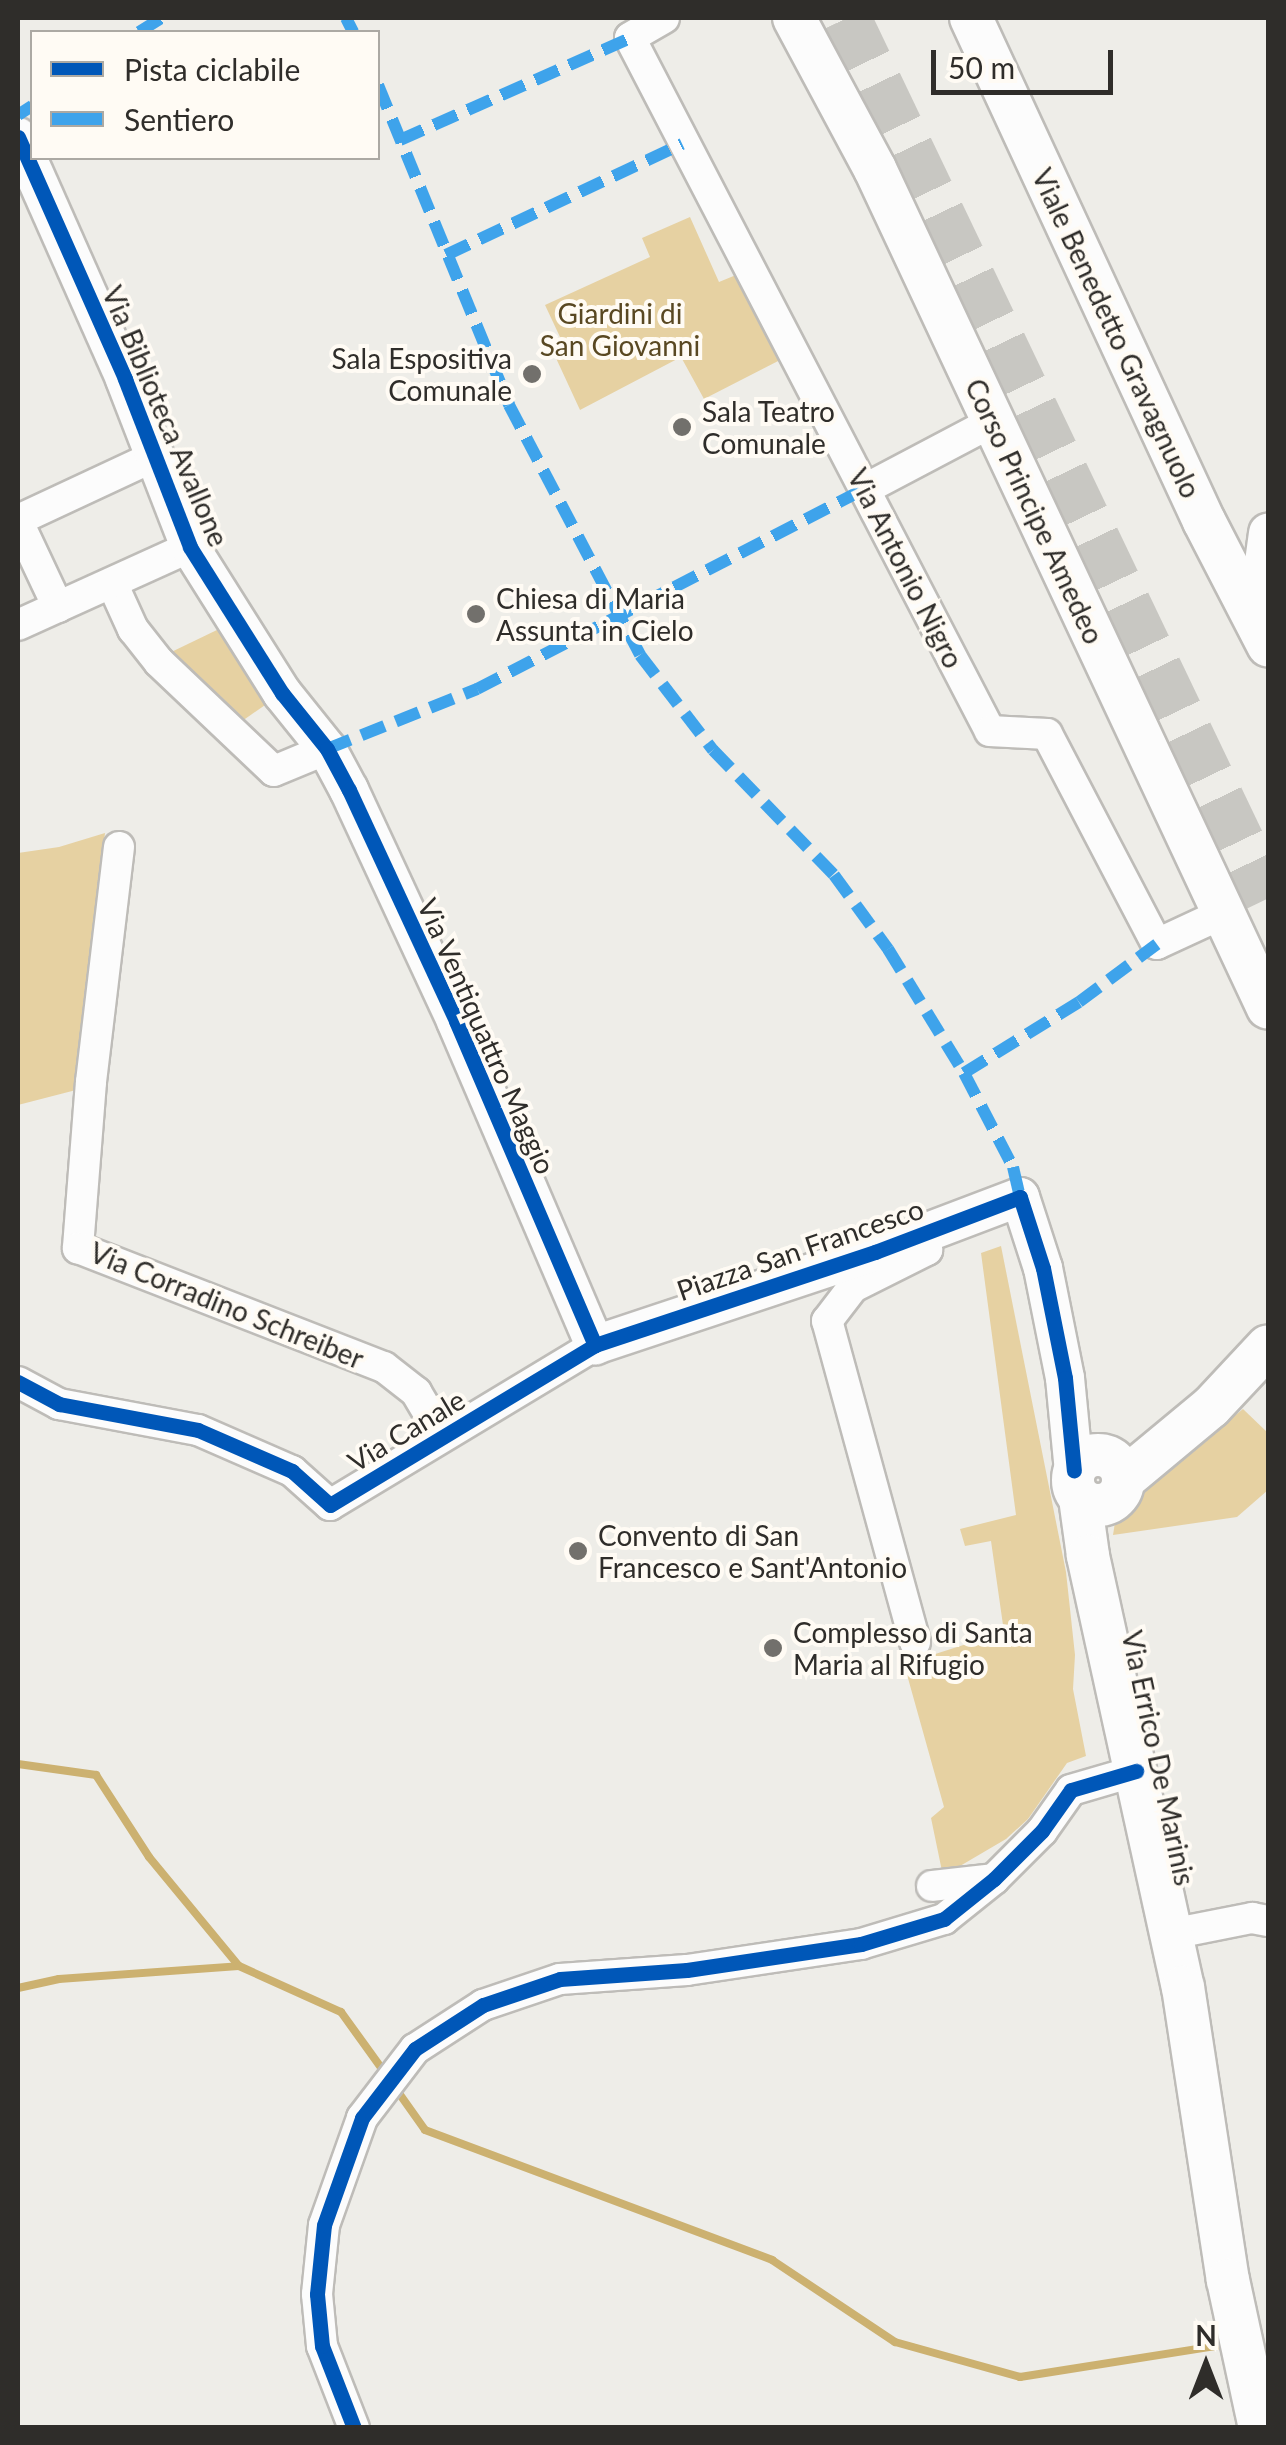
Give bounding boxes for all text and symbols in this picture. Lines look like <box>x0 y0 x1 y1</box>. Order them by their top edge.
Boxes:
legend <box>30 30 380 160</box>
scale bar <box>936 30 1118 92</box>
text: 50 m <box>948 49 1015 85</box>
text: Pista ciclabile <box>124 51 300 87</box>
text: Sentiero <box>124 101 234 137</box>
street label: Viale Benedetto Gravagnuolo <box>1026 163 1208 503</box>
street label: Via Biblioteca Avallone <box>96 280 236 552</box>
park label: Giardini di San Giovanni <box>540 296 700 362</box>
place label: Sala Espositiva Comunale <box>332 341 512 407</box>
marker: Sala Espositiva Comunale <box>521 363 543 385</box>
street label: Corso Principe Amedeo <box>959 373 1111 649</box>
place label: Sala Teatro Comunale <box>702 394 836 460</box>
marker: Sala Teatro Comunale <box>671 416 693 438</box>
street label: Via Antonio Nigro <box>841 462 971 674</box>
place label: Chiesa di Maria Assunta in Cielo <box>496 581 694 647</box>
marker: Chiesa di Maria Assunta in Cielo <box>465 603 487 625</box>
street label: Via Ventiquattro Maggio <box>411 893 563 1179</box>
street label: Piazza San Francesco <box>672 1191 928 1307</box>
street label: Via Corradino Schreiber <box>85 1235 369 1375</box>
street label: Via Canale <box>341 1382 471 1478</box>
place label: Convento di San Francesco e Sant'Antonio <box>598 1518 907 1584</box>
marker: Convento di San Francesco e Sant'Antonio <box>567 1540 589 1562</box>
place label: Complesso di Santa Maria al Rifugio <box>793 1615 1033 1681</box>
street label: Via Errico De Marinis <box>1116 1627 1202 1889</box>
marker: Complesso di Santa Maria al Rifugio <box>762 1637 784 1659</box>
north arrow <box>1156 2315 1256 2415</box>
text: N <box>1195 2318 1217 2352</box>

